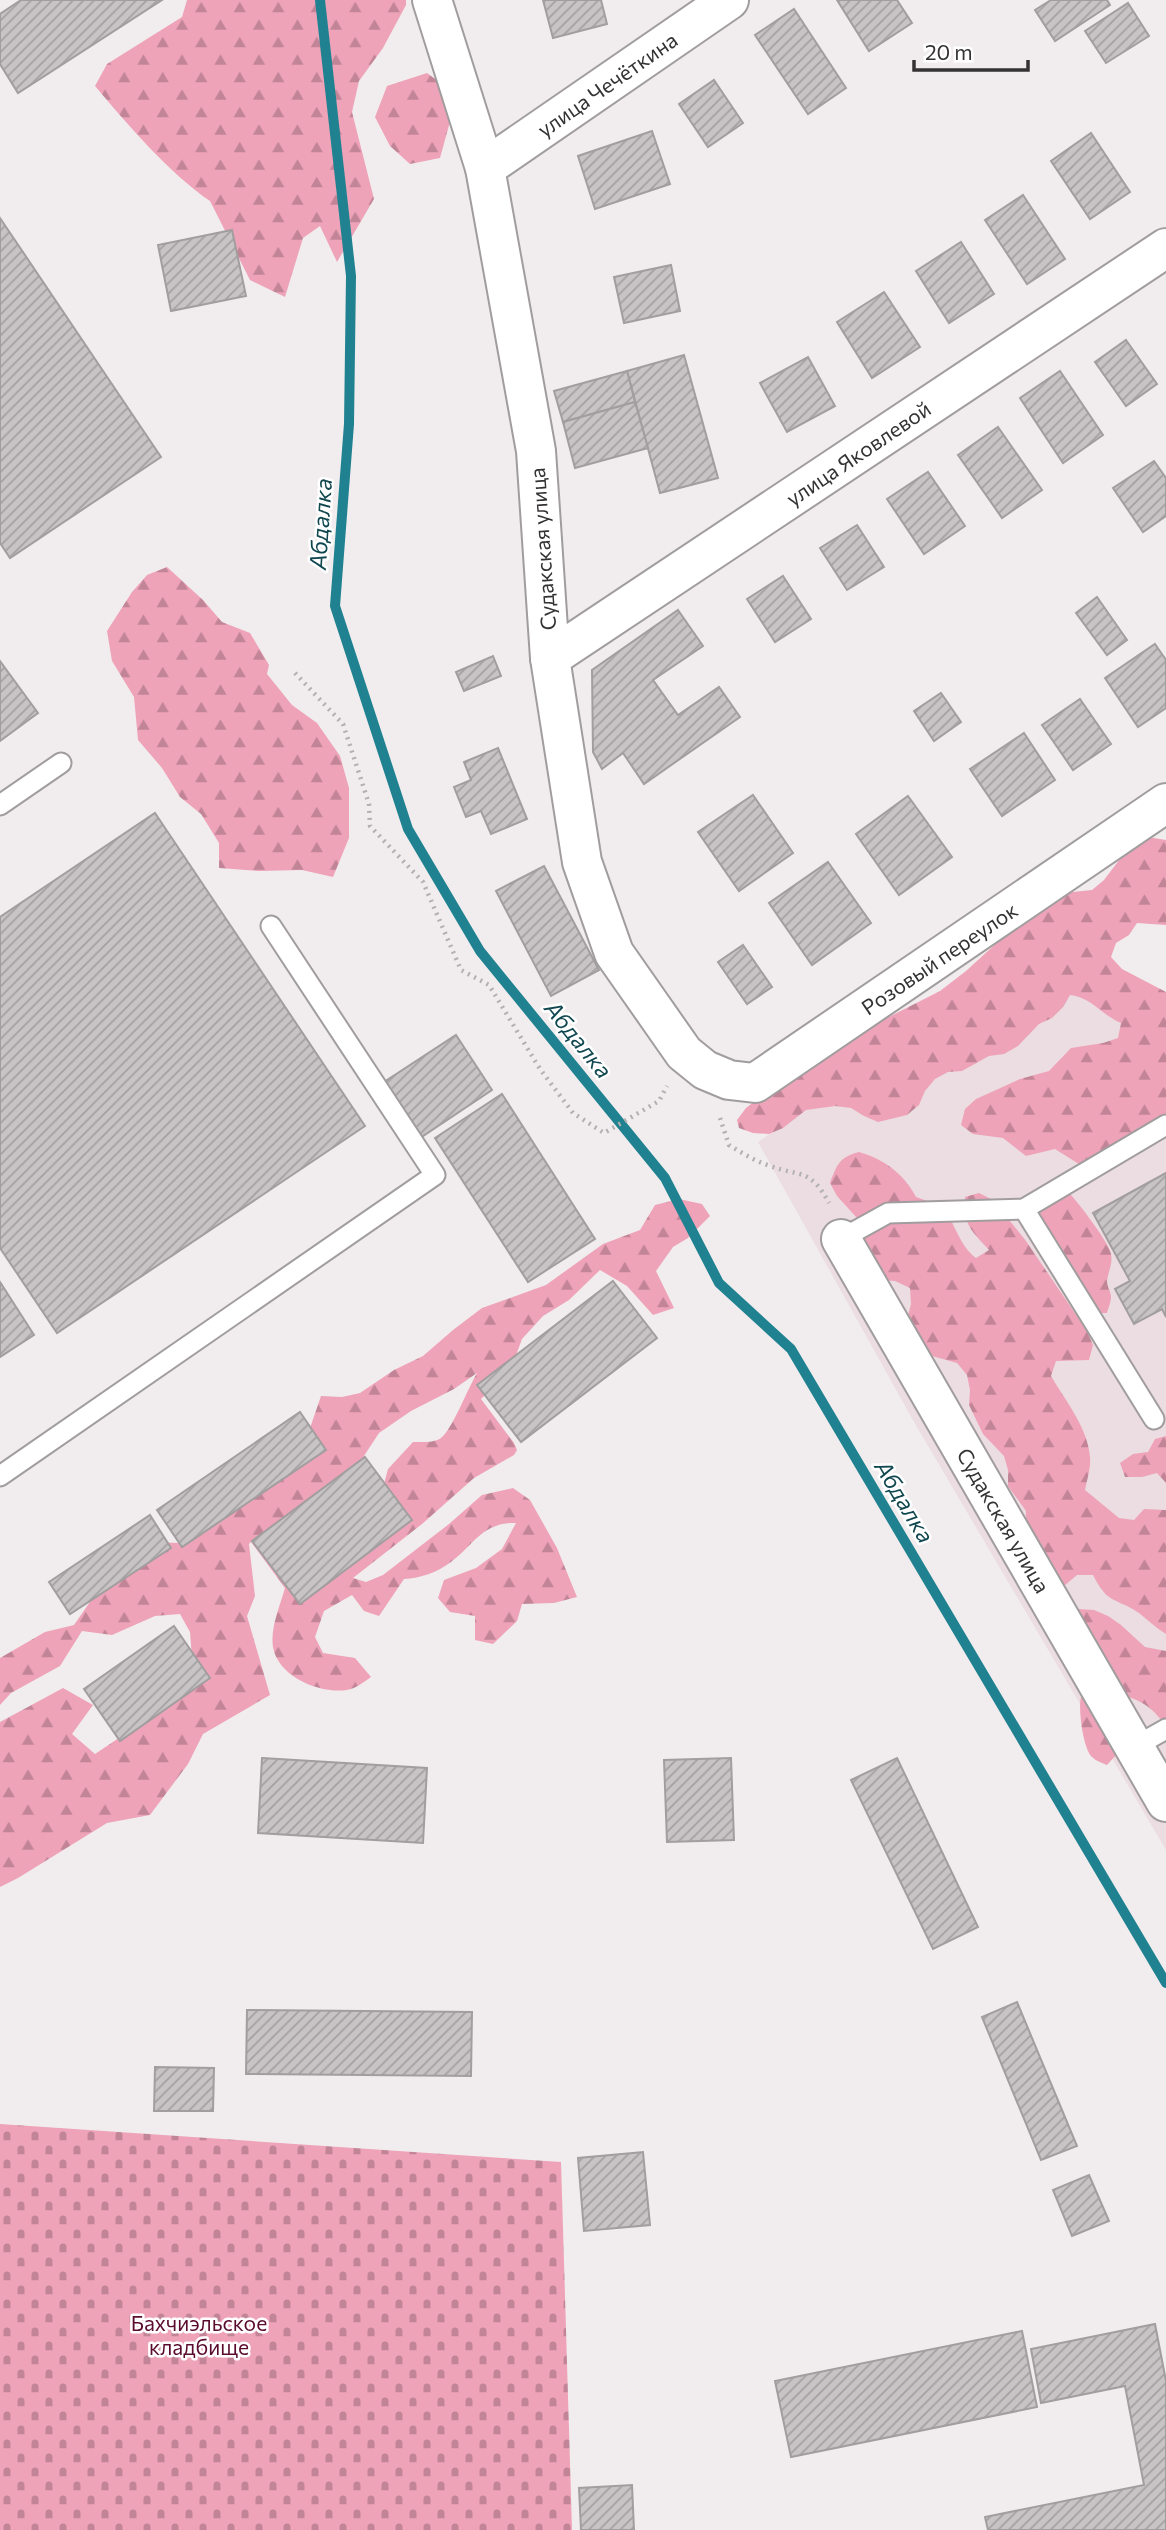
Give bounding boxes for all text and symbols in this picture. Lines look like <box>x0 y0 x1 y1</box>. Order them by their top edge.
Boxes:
street label: улица Чечёткина <box>532 26 682 142</box>
scale bar <box>914 28 1028 72</box>
text: 20 m <box>925 39 973 64</box>
street label: улица Яковлевой <box>781 395 935 511</box>
street label: Судакская улица <box>524 467 560 631</box>
water label: Абдалка <box>303 477 337 572</box>
street label: Розовый переулок <box>856 897 1022 1019</box>
water label: Абдалка <box>539 994 619 1083</box>
street label: Судакская улица <box>952 1443 1056 1597</box>
water label: Абдалка <box>869 1454 941 1547</box>
park label: Бахчиэльское кладбище <box>131 2310 267 2359</box>

